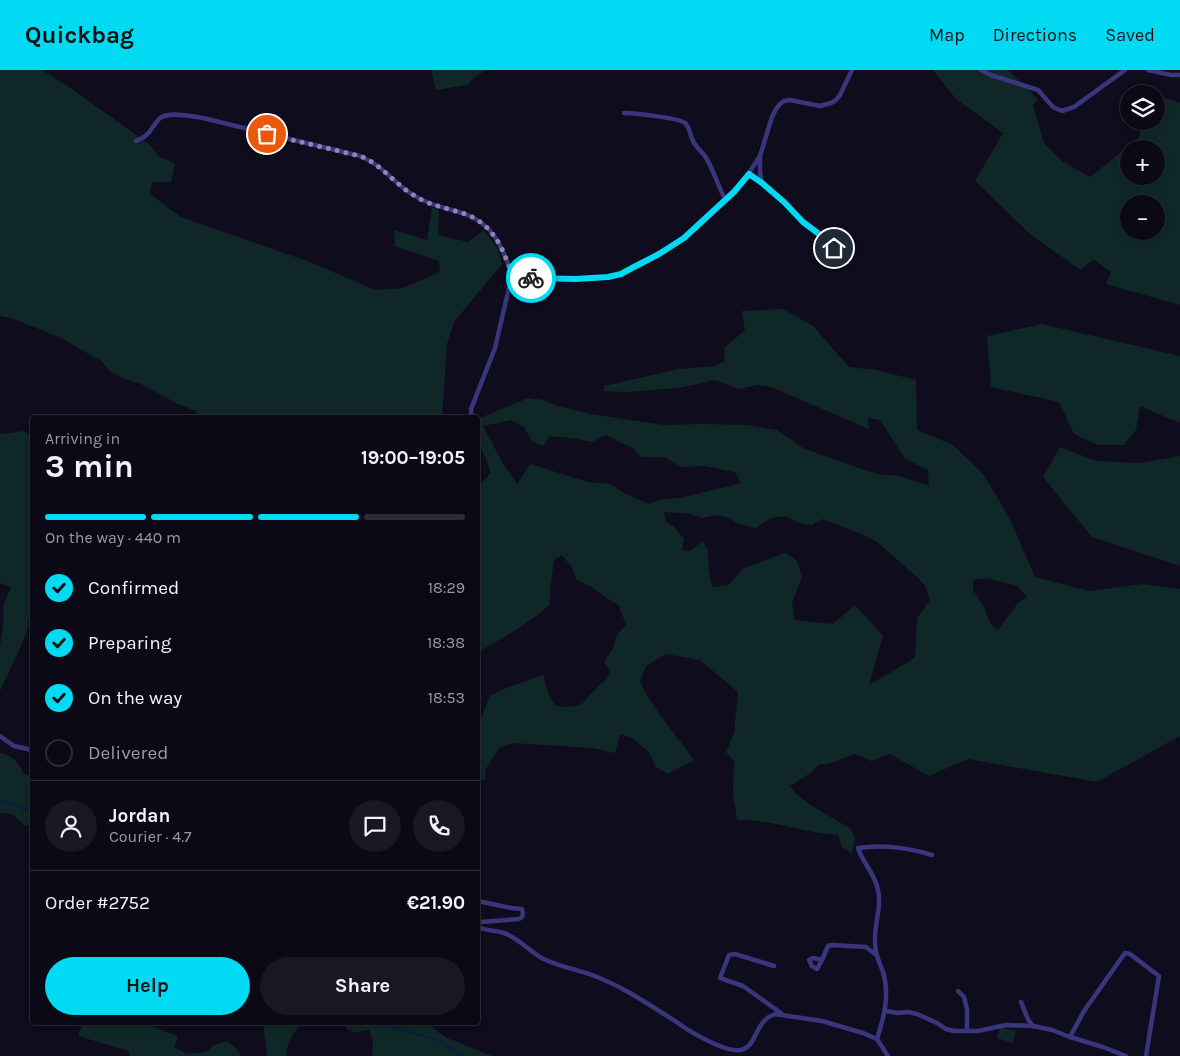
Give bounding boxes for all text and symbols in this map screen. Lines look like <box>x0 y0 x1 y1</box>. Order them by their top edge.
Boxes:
text: Quickbag <box>25 21 134 49</box>
text: Map <box>929 24 965 46</box>
text: Directions <box>993 24 1077 46</box>
text: Saved <box>1105 24 1155 46</box>
map controls <box>1120 85 1165 240</box>
button: layers <box>1120 85 1165 130</box>
pin <box>246 113 288 155</box>
icon: bag <box>253 120 281 148</box>
button: + <box>1120 140 1165 185</box>
button: − <box>1120 195 1165 240</box>
pin <box>813 227 855 269</box>
icon: home <box>820 234 848 262</box>
courier <box>506 253 556 303</box>
icon: bike <box>517 264 545 292</box>
text: Arriving in <box>45 429 120 448</box>
text: 19:00–19:05 <box>361 447 465 469</box>
text: 3 min <box>45 448 134 485</box>
text: On the way · 440 m <box>45 528 181 547</box>
icon: check <box>45 574 73 602</box>
text: Confirmed <box>88 577 179 599</box>
text: 18:29 <box>428 578 465 597</box>
icon: check <box>45 629 73 657</box>
text: Preparing <box>88 632 171 654</box>
text: 18:38 <box>427 633 465 652</box>
icon: check <box>45 684 73 712</box>
text: On the way <box>88 687 182 709</box>
text: 18:53 <box>428 688 465 707</box>
text: Delivered <box>88 742 168 764</box>
button: person <box>45 800 97 852</box>
button: chat <box>349 800 401 852</box>
button: phone <box>413 800 465 852</box>
text: Jordan <box>109 805 170 827</box>
text: Courier · 4.7 <box>109 827 192 846</box>
text: Order #2752 <box>45 892 150 914</box>
text: €21.90 <box>407 892 465 914</box>
button: Help <box>45 957 250 1015</box>
button: Share <box>260 957 465 1015</box>

